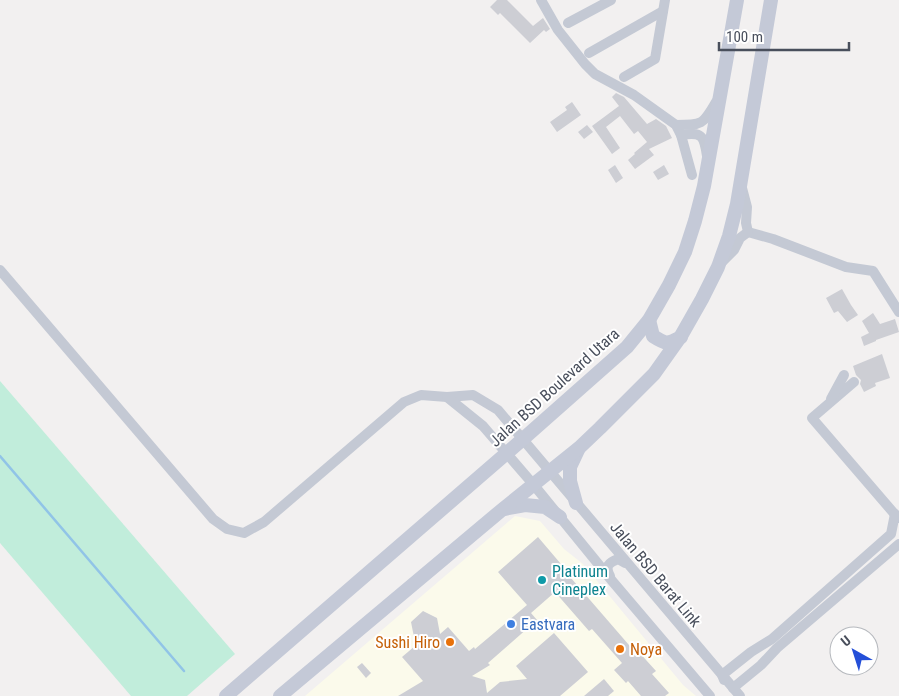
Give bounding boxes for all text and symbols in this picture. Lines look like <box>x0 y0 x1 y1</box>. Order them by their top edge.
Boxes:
scale bar <box>719 20 849 52</box>
text: 100 m <box>726 28 763 46</box>
street label: Jalan BSD Boulevard Utara <box>486 324 623 451</box>
street label: Jalan BSD Barat Link <box>606 518 706 631</box>
place label: Platinum Cineplex <box>552 562 608 599</box>
marker: Platinum Cineplex <box>536 574 548 586</box>
place label: Eastvara <box>521 615 575 634</box>
marker: Eastvara <box>505 618 517 630</box>
north arrow <box>829 626 879 676</box>
text: U <box>838 632 854 650</box>
place label: Sushi Hiro <box>375 633 440 652</box>
marker: Sushi Hiro <box>444 636 456 648</box>
place label: Noya <box>630 640 662 659</box>
marker: Noya <box>614 643 626 655</box>

